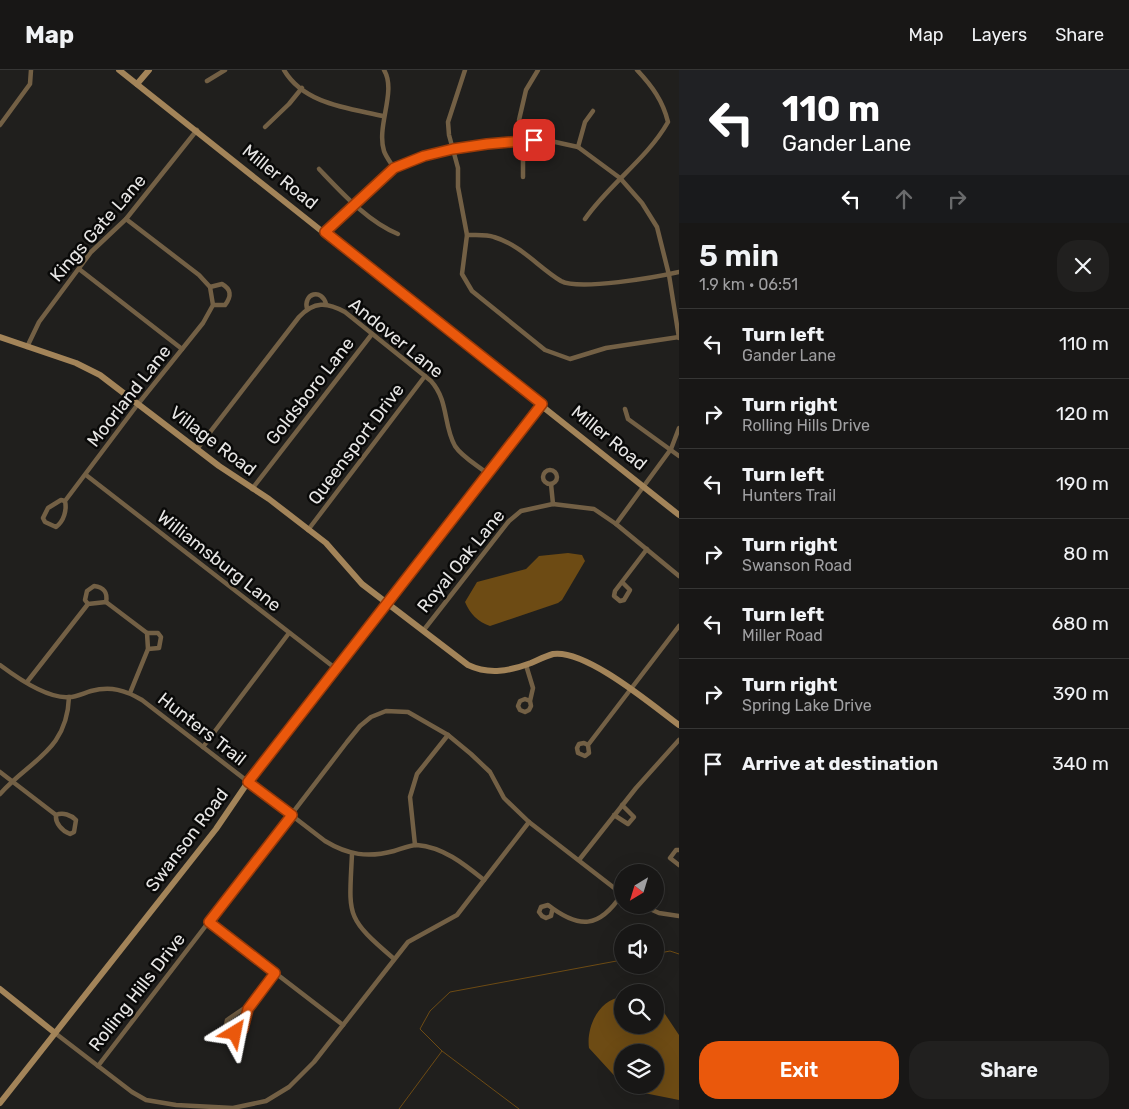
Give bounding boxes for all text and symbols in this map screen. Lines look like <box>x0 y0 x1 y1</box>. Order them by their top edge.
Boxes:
text: Map <box>25 21 74 49</box>
text: Map <box>909 24 944 46</box>
text: Layers <box>972 24 1027 46</box>
text: Share <box>1055 24 1104 46</box>
text: 110 m <box>782 88 880 130</box>
icon: left <box>699 90 764 155</box>
pin <box>513 119 555 161</box>
icon: arrive <box>520 126 548 154</box>
text: Gander Lane <box>782 130 911 157</box>
street label: Miller Road <box>238 140 322 214</box>
street label: Kings Gate Lane <box>45 170 151 286</box>
icon: left <box>837 185 865 213</box>
icon: ahead <box>890 185 918 213</box>
icon: right <box>943 185 971 213</box>
text: 5 min <box>699 238 779 274</box>
button: close <box>1057 240 1109 292</box>
text: 1.9 km · 06:51 <box>699 275 798 294</box>
street label: Andover Lane <box>344 293 448 383</box>
text: Turn left <box>742 323 824 346</box>
icon: left <box>699 330 727 358</box>
text: 110 m <box>1059 332 1109 355</box>
street label: Goldsboro Lane <box>261 333 359 449</box>
street label: Moorland Lane <box>82 341 176 451</box>
text: Gander Lane <box>742 346 836 365</box>
street label: Queensport Drive <box>303 379 409 509</box>
text: Turn right <box>742 393 837 416</box>
icon: right <box>699 400 727 428</box>
street label: Village Road <box>165 401 261 481</box>
street label: Miller Road <box>567 401 651 475</box>
text: 120 m <box>1056 402 1109 425</box>
text: Rolling Hills Drive <box>742 416 870 435</box>
text: Turn left <box>742 463 824 486</box>
icon: left <box>699 470 727 498</box>
text: 190 m <box>1056 472 1109 495</box>
text: Hunters Trail <box>742 486 836 505</box>
street label: Royal Oak Lane <box>413 505 509 617</box>
street label: Williamsburg Lane <box>153 506 285 616</box>
text: Turn right <box>742 533 837 556</box>
icon: right <box>699 540 727 568</box>
text: 80 m <box>1063 542 1109 565</box>
text: Swanson Road <box>742 556 852 575</box>
text: Turn left <box>742 603 824 626</box>
icon: left <box>699 610 727 638</box>
text: 680 m <box>1052 612 1109 635</box>
text: Miller Road <box>742 626 823 645</box>
text: Turn right <box>742 673 837 696</box>
icon: right <box>699 680 727 708</box>
text: 390 m <box>1053 682 1109 705</box>
street label: Hunters Trail <box>154 688 250 770</box>
text: Spring Lake Drive <box>742 696 872 715</box>
icon: arrive <box>699 750 727 778</box>
text: Arrive at destination <box>742 752 938 775</box>
text: 340 m <box>1052 752 1109 775</box>
street label: Swanson Road <box>141 784 233 896</box>
north arrow <box>614 864 664 914</box>
map controls <box>614 864 664 1094</box>
button: sound <box>614 924 664 974</box>
street label: Rolling Hills Drive <box>84 928 190 1056</box>
button: search <box>614 984 664 1034</box>
position arrow <box>208 1006 260 1058</box>
button: Exit <box>699 1041 899 1099</box>
button: Share <box>909 1041 1109 1099</box>
button: layers <box>614 1044 664 1094</box>

